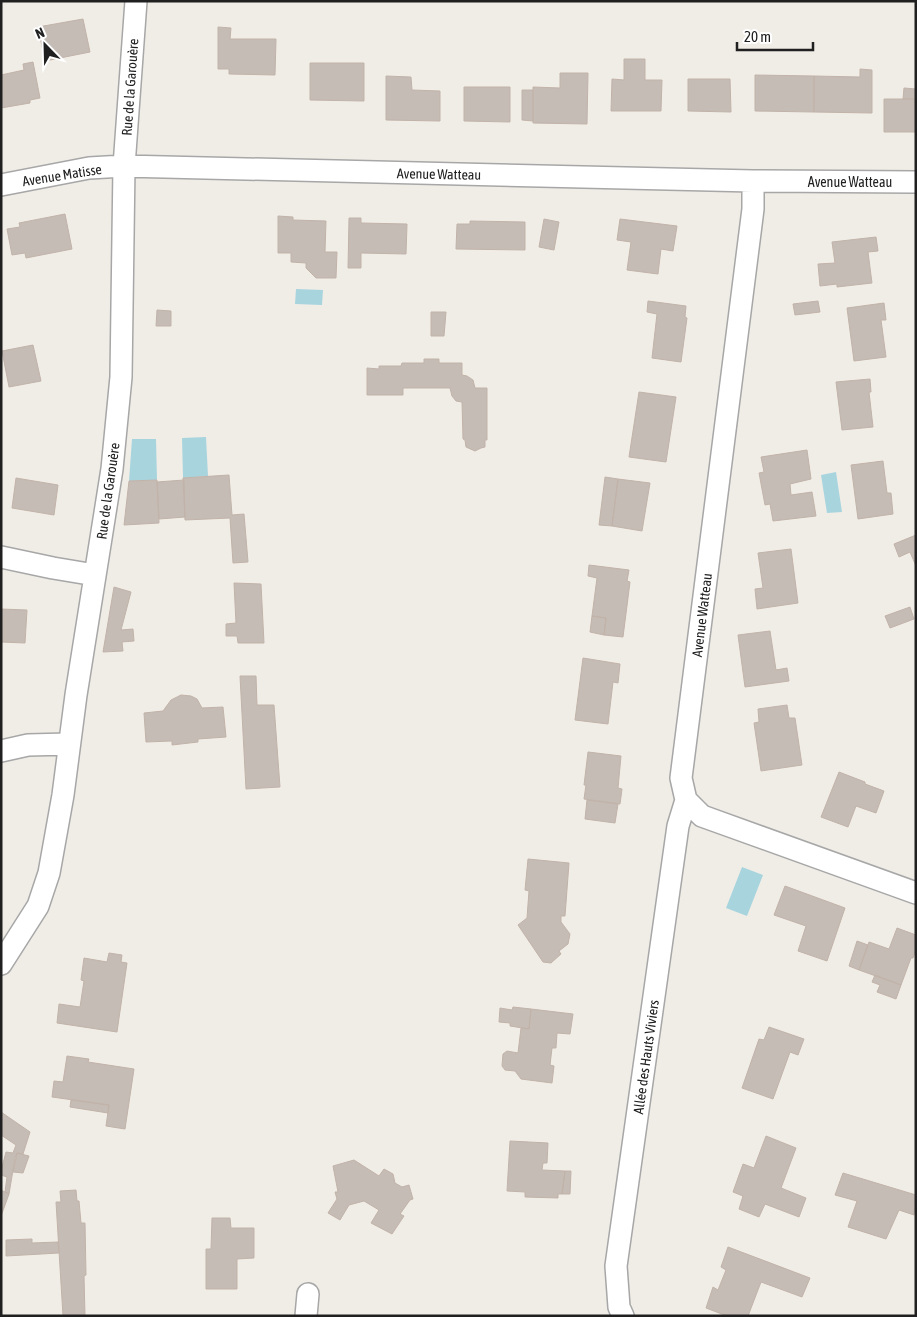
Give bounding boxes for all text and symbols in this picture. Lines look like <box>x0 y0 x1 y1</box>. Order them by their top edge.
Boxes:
north arrow <box>20 20 70 70</box>
scale bar <box>737 20 813 52</box>
text: N <box>33 24 47 42</box>
text: 20 m <box>744 28 771 45</box>
street label: Rue de la Garouère <box>119 38 141 136</box>
street label: Avenue Matisse <box>21 161 103 189</box>
street label: Avenue Watteau <box>397 165 481 183</box>
street label: Avenue Watteau <box>808 174 892 190</box>
street label: Rue de la Garouère <box>93 442 123 540</box>
street label: Avenue Watteau <box>689 572 715 658</box>
street label: Allée des Hauts Viviers <box>630 999 662 1115</box>

